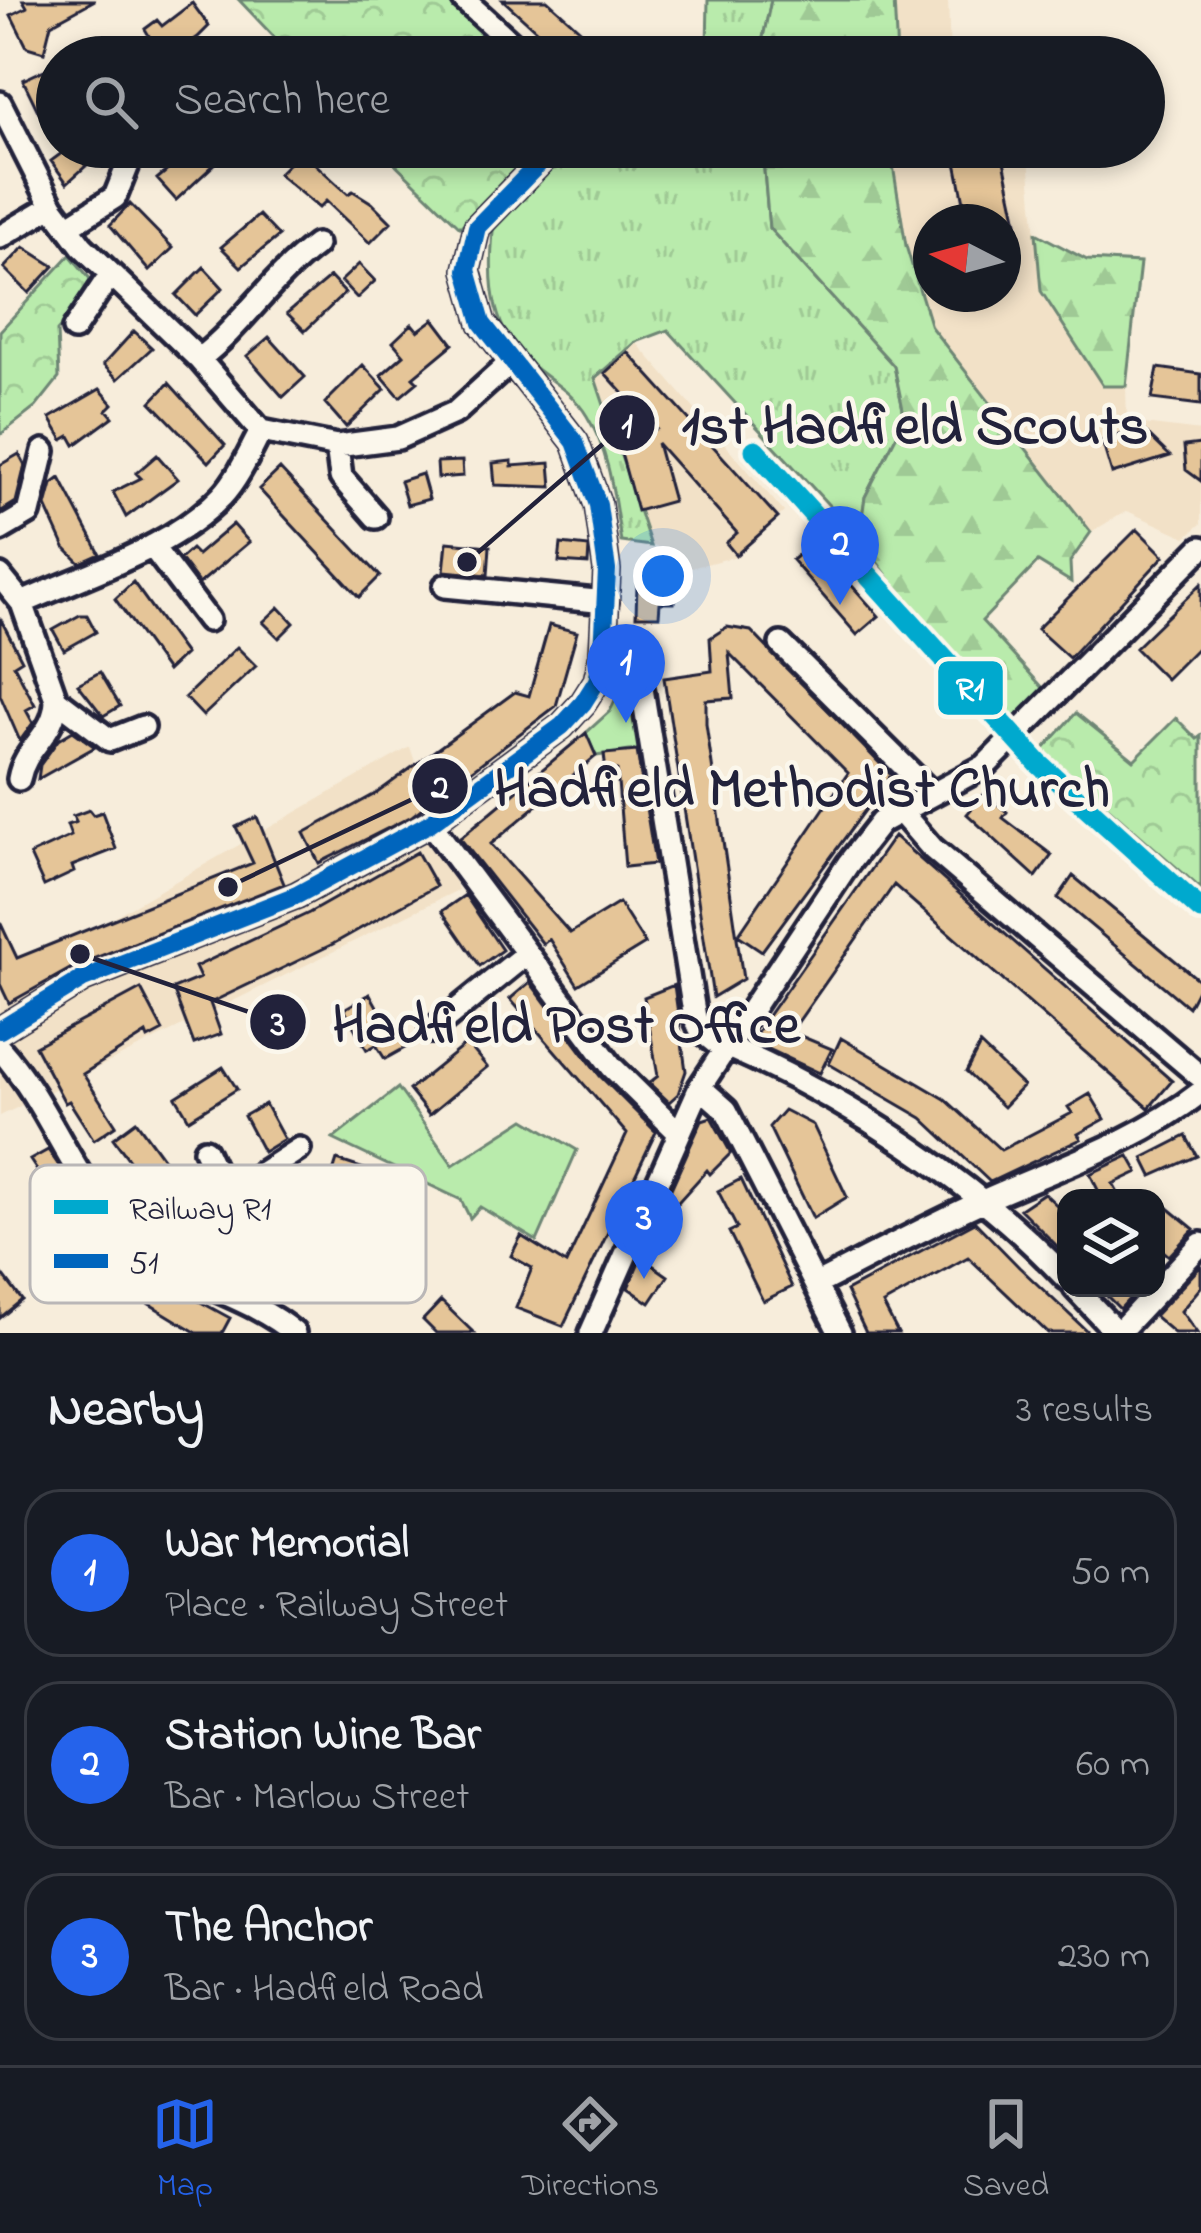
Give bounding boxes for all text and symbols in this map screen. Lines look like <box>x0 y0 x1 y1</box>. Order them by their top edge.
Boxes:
search box <box>36 36 1165 168</box>
icon: search <box>78 69 144 135</box>
text: Search here <box>174 69 390 135</box>
north arrow <box>913 204 1021 312</box>
callout: 1st Hadfield Scouts <box>597 377 1172 470</box>
text: 1st Hadfield Scouts <box>682 388 1148 471</box>
text: 1 <box>621 401 633 454</box>
pin: 2 <box>801 506 879 605</box>
your location <box>633 546 693 606</box>
pin: 1 <box>587 624 665 723</box>
line badge: R1 <box>936 659 1005 717</box>
text: R1 <box>956 667 985 715</box>
callout: Hadfield Methodist Church <box>410 739 1134 832</box>
text: Hadfield Methodist Church <box>494 751 1110 834</box>
text: 2 <box>430 763 449 816</box>
callout: Hadfield Post Office <box>248 976 824 1069</box>
text: Hadfield Post Office <box>332 987 801 1070</box>
text: 3 <box>270 1000 286 1053</box>
legend <box>30 1165 426 1303</box>
pin: 3 <box>605 1180 683 1279</box>
text: Railway R1 <box>129 1187 271 1235</box>
map controls <box>1057 1189 1165 1297</box>
button: layers <box>1057 1189 1165 1297</box>
text: 51 <box>129 1241 158 1289</box>
text: Nearby <box>48 1374 204 1449</box>
text: 3 results <box>1016 1383 1153 1440</box>
text: War Memorial <box>165 1512 409 1578</box>
text: 1 <box>84 1545 96 1602</box>
text: 50 m <box>1071 1545 1150 1602</box>
text: Place · Railway Street <box>165 1578 508 1635</box>
text: Station Wine Bar <box>165 1704 481 1770</box>
text: 2 <box>80 1737 100 1794</box>
text: 60 m <box>1076 1737 1150 1794</box>
text: Bar · Marlow Street <box>165 1770 469 1827</box>
text: The Anchor <box>165 1896 372 1962</box>
text: 3 <box>82 1929 98 1986</box>
text: 230 m <box>1058 1929 1150 1986</box>
text: Bar · Hadfield Road <box>165 1962 483 2019</box>
tab: Map <box>152 2091 218 2211</box>
tab: Directions <box>522 2091 659 2211</box>
tab: Saved <box>963 2091 1049 2211</box>

